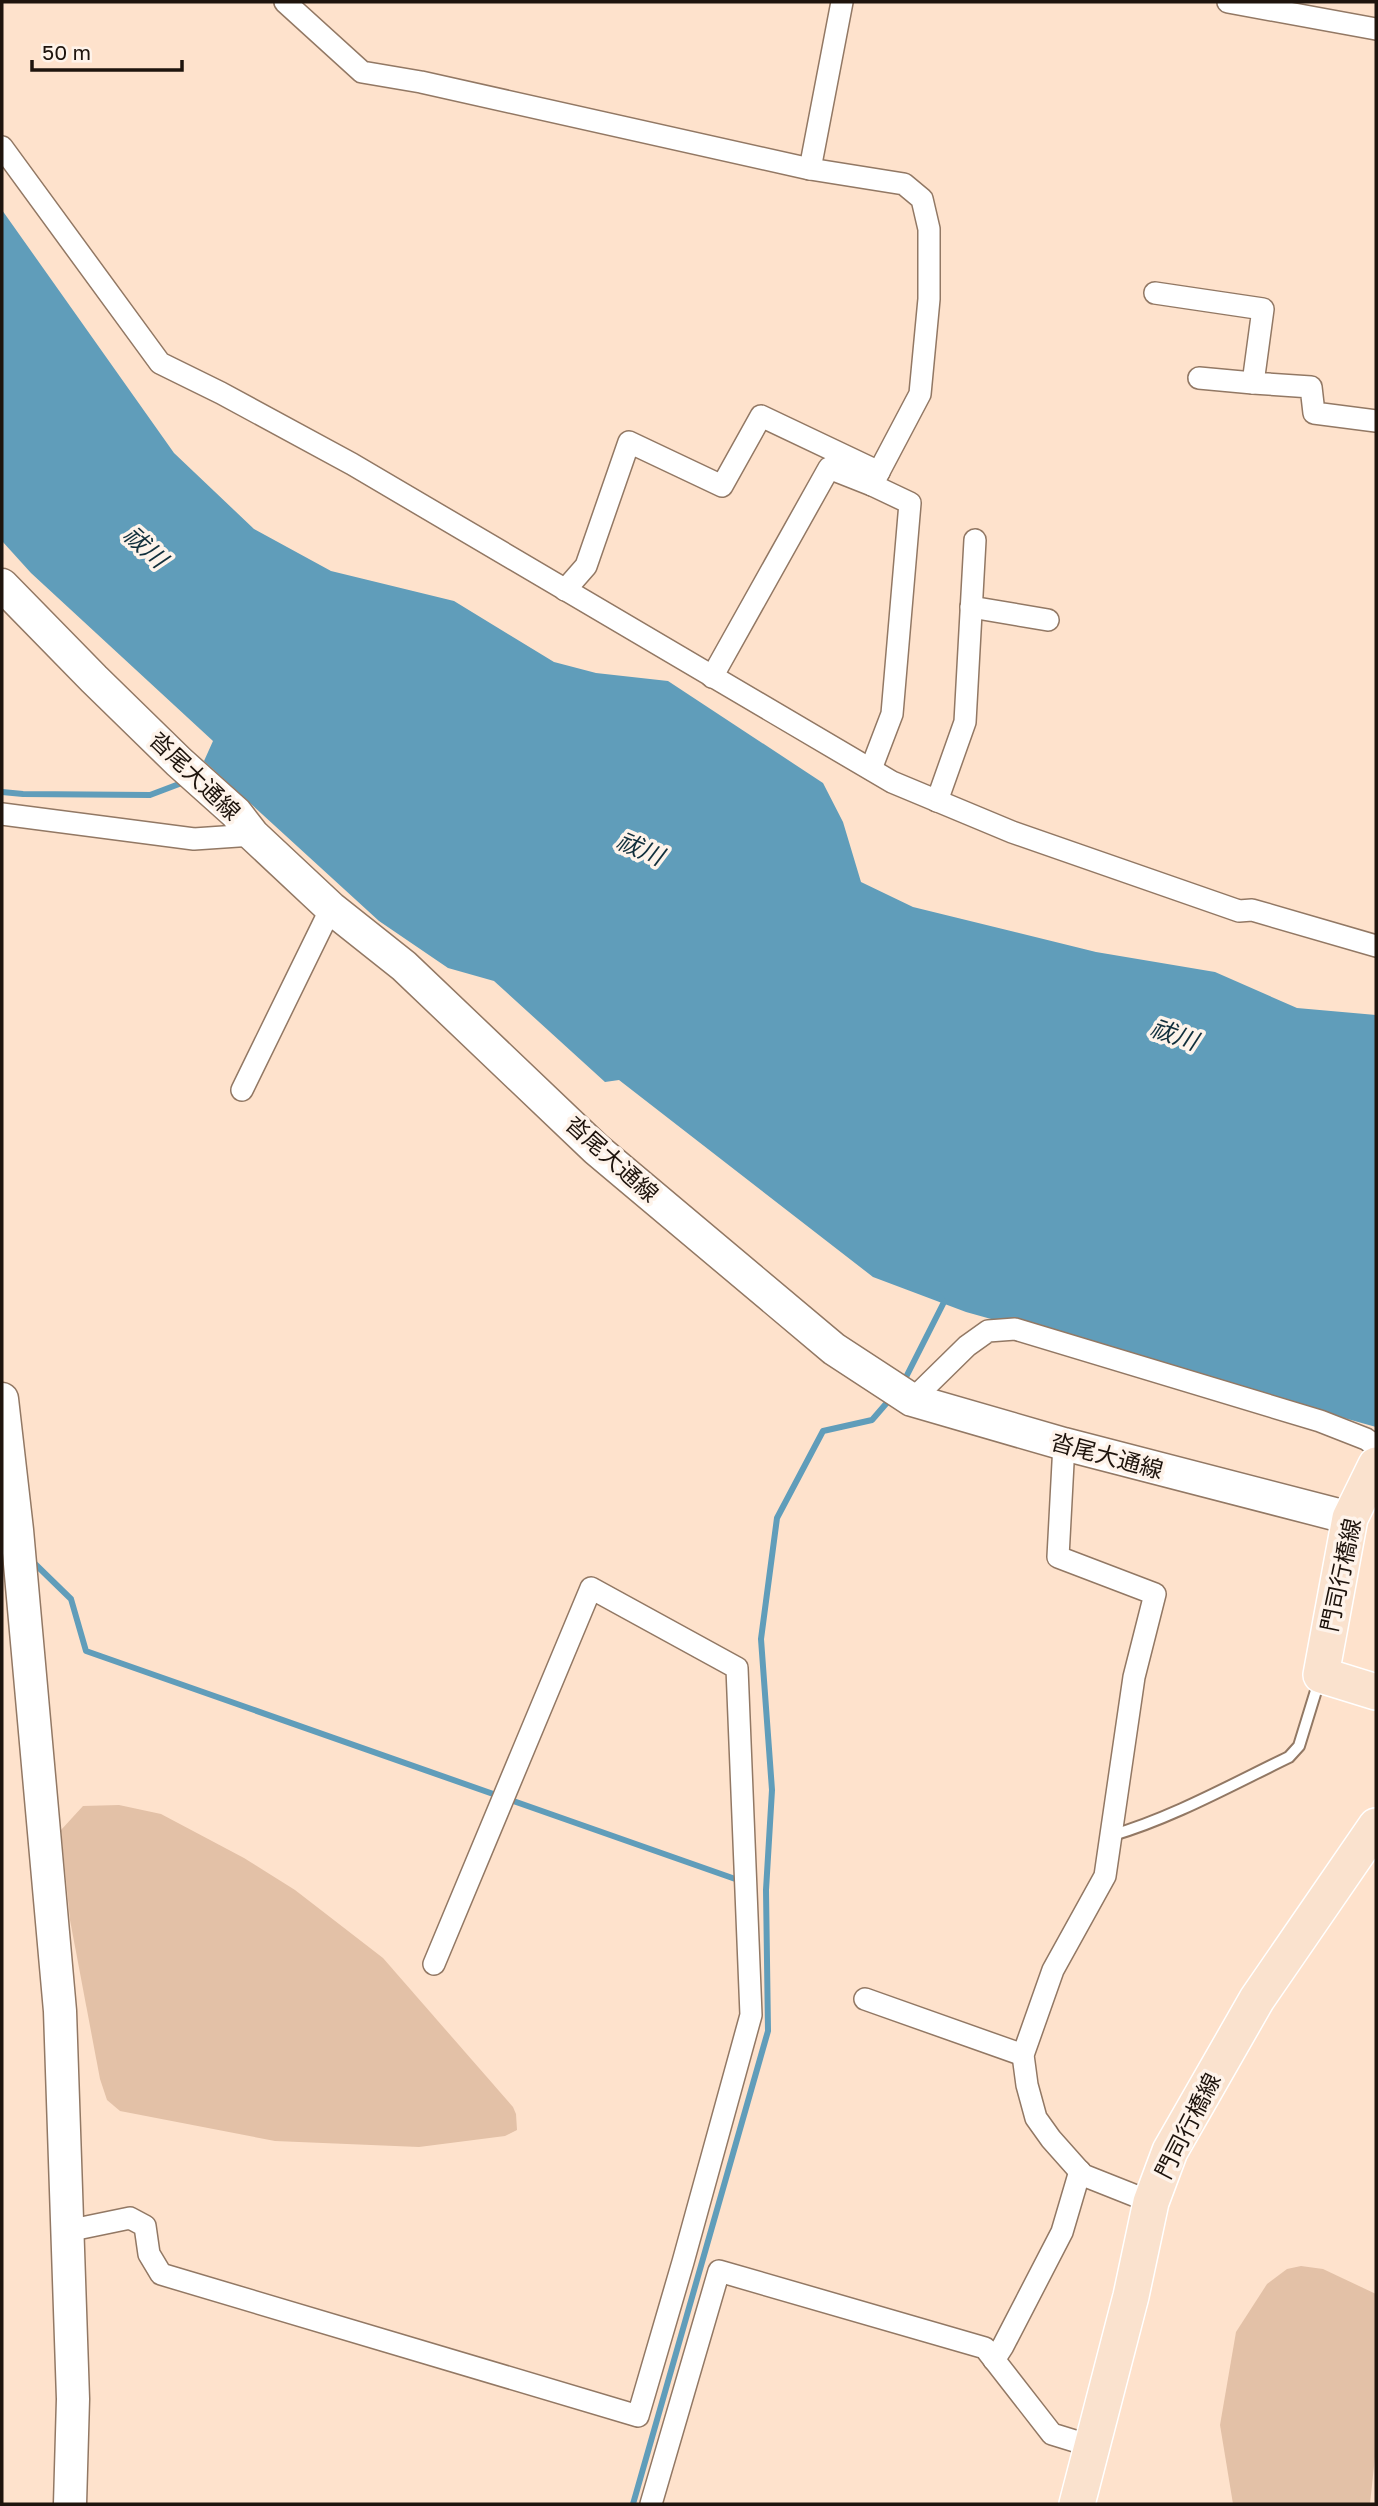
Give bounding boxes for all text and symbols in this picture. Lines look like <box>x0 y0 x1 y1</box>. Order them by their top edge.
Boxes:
scale bar <box>32 28 182 72</box>
text: 50 m <box>42 39 91 65</box>
water label: 祓川 <box>118 519 176 575</box>
street label: 沓尾大通線 <box>145 725 247 825</box>
water label: 祓川 <box>613 825 671 872</box>
water label: 祓川 <box>1147 1012 1205 1056</box>
street label: 沓尾大通線 <box>561 1109 665 1207</box>
street label: 沓尾大通線 <box>1048 1427 1166 1483</box>
street label: 門司行橋線 <box>1314 1516 1366 1634</box>
street label: 門司行橋線 <box>1149 2068 1226 2183</box>

